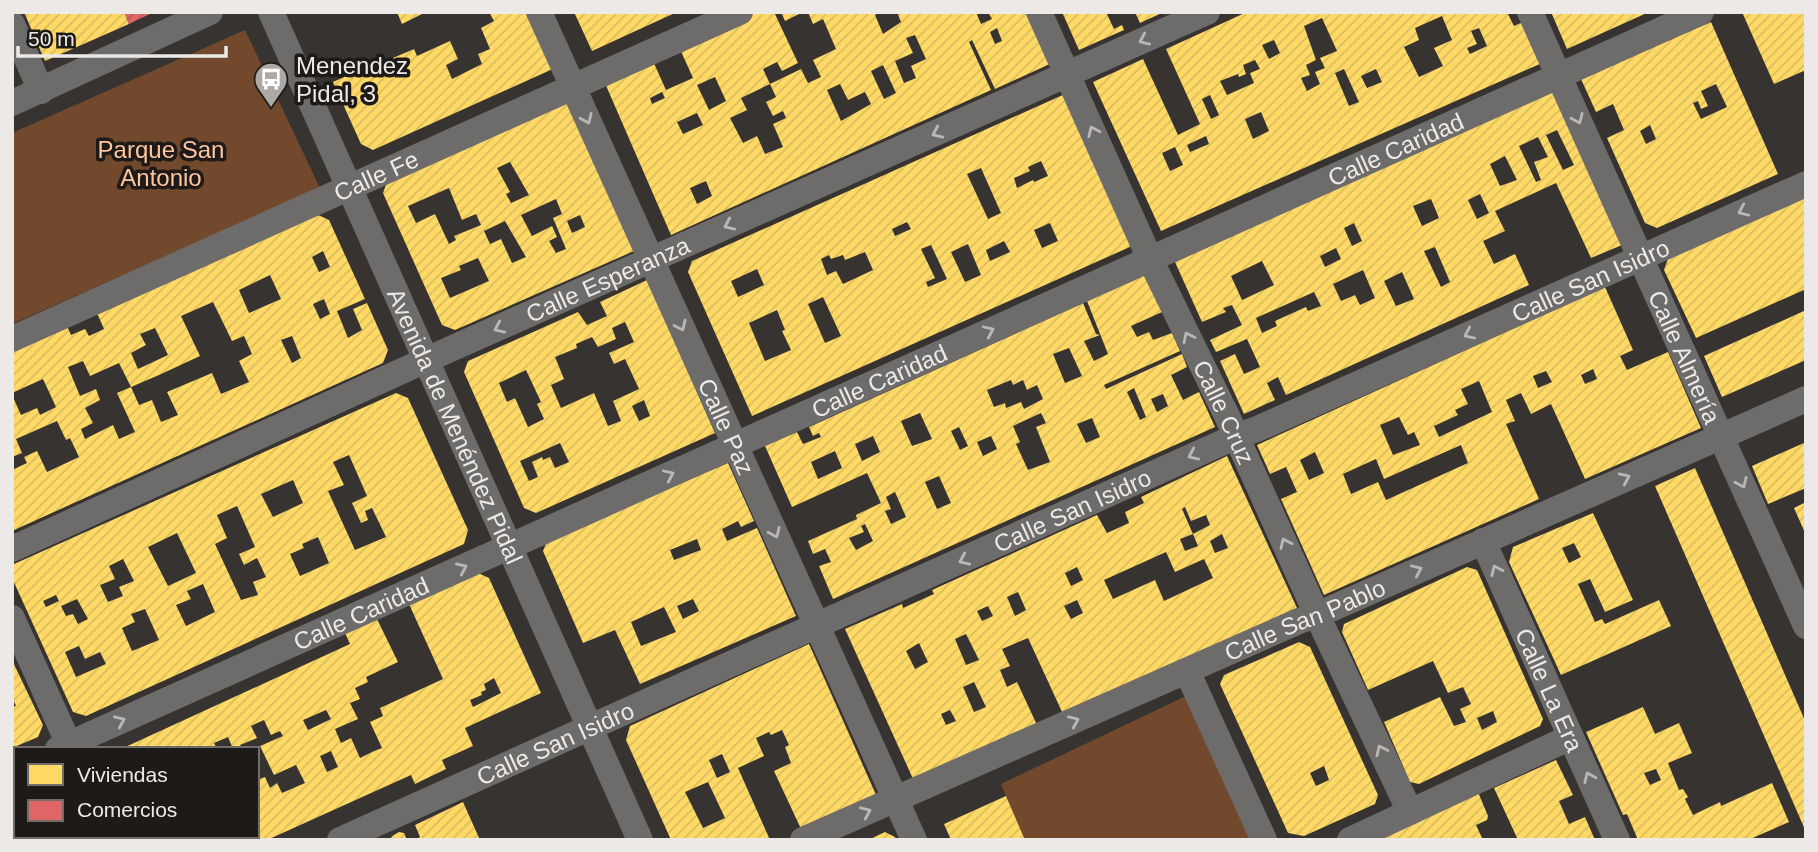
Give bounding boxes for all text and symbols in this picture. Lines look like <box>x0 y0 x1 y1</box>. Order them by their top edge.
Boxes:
scale bar <box>18 14 226 58</box>
text: 50 m <box>28 27 75 50</box>
one-way arrow <box>1139 32 1152 46</box>
place label: Menendez Pidal, 3 <box>296 52 408 107</box>
bus stop icon: Menendez Pidal, 3 <box>252 60 290 109</box>
street label: Calle Caridad <box>1324 107 1468 191</box>
one-way arrow <box>579 112 593 124</box>
one-way arrow <box>1570 112 1584 124</box>
one-way arrow <box>931 125 944 139</box>
one-way arrow <box>1087 126 1101 138</box>
park label: Parque San Antonio <box>98 136 224 191</box>
street label: Calle Fe <box>330 145 422 206</box>
one-way arrow <box>1738 203 1751 217</box>
one-way arrow <box>724 217 736 231</box>
street label: Calle Esperanza <box>522 231 694 327</box>
street label: Calle San Isidro <box>1507 233 1673 327</box>
street label: Avenida de Menéndez Pidal <box>382 284 529 568</box>
street label: Calle Almería <box>1643 286 1727 428</box>
one-way arrow <box>673 319 687 331</box>
one-way arrow <box>493 320 506 334</box>
one-way arrow <box>982 325 994 339</box>
one-way arrow <box>1464 326 1476 340</box>
one-way arrow <box>1183 332 1197 344</box>
street label: Calle Caridad <box>807 339 951 423</box>
street label: Calle Cruz <box>1188 356 1260 468</box>
street label: Calle Paz <box>693 374 760 479</box>
one-way arrow <box>1188 447 1200 461</box>
street label: Calle San Isidro <box>989 463 1155 557</box>
one-way arrow <box>662 469 674 483</box>
one-way arrow <box>1618 472 1630 486</box>
one-way arrow <box>1734 476 1748 488</box>
one-way arrow <box>767 526 781 538</box>
one-way arrow <box>1279 538 1293 551</box>
one-way arrow <box>959 551 971 565</box>
one-way arrow <box>455 562 467 576</box>
one-way arrow <box>1410 565 1422 579</box>
one-way arrow <box>1490 565 1504 577</box>
street label: Calle Caridad <box>289 571 433 655</box>
street label: Calle San Pablo <box>1220 573 1389 666</box>
street label: Calle La Era <box>1510 624 1589 756</box>
street label: Calle San Isidro <box>472 696 638 790</box>
one-way arrow <box>113 715 125 729</box>
one-way arrow <box>1067 715 1079 729</box>
one-way arrow <box>1375 745 1389 757</box>
legend <box>14 747 259 838</box>
text: Viviendas <box>77 763 168 786</box>
one-way arrow <box>1583 772 1597 785</box>
text: Comercios <box>77 798 177 821</box>
one-way arrow <box>858 806 871 820</box>

